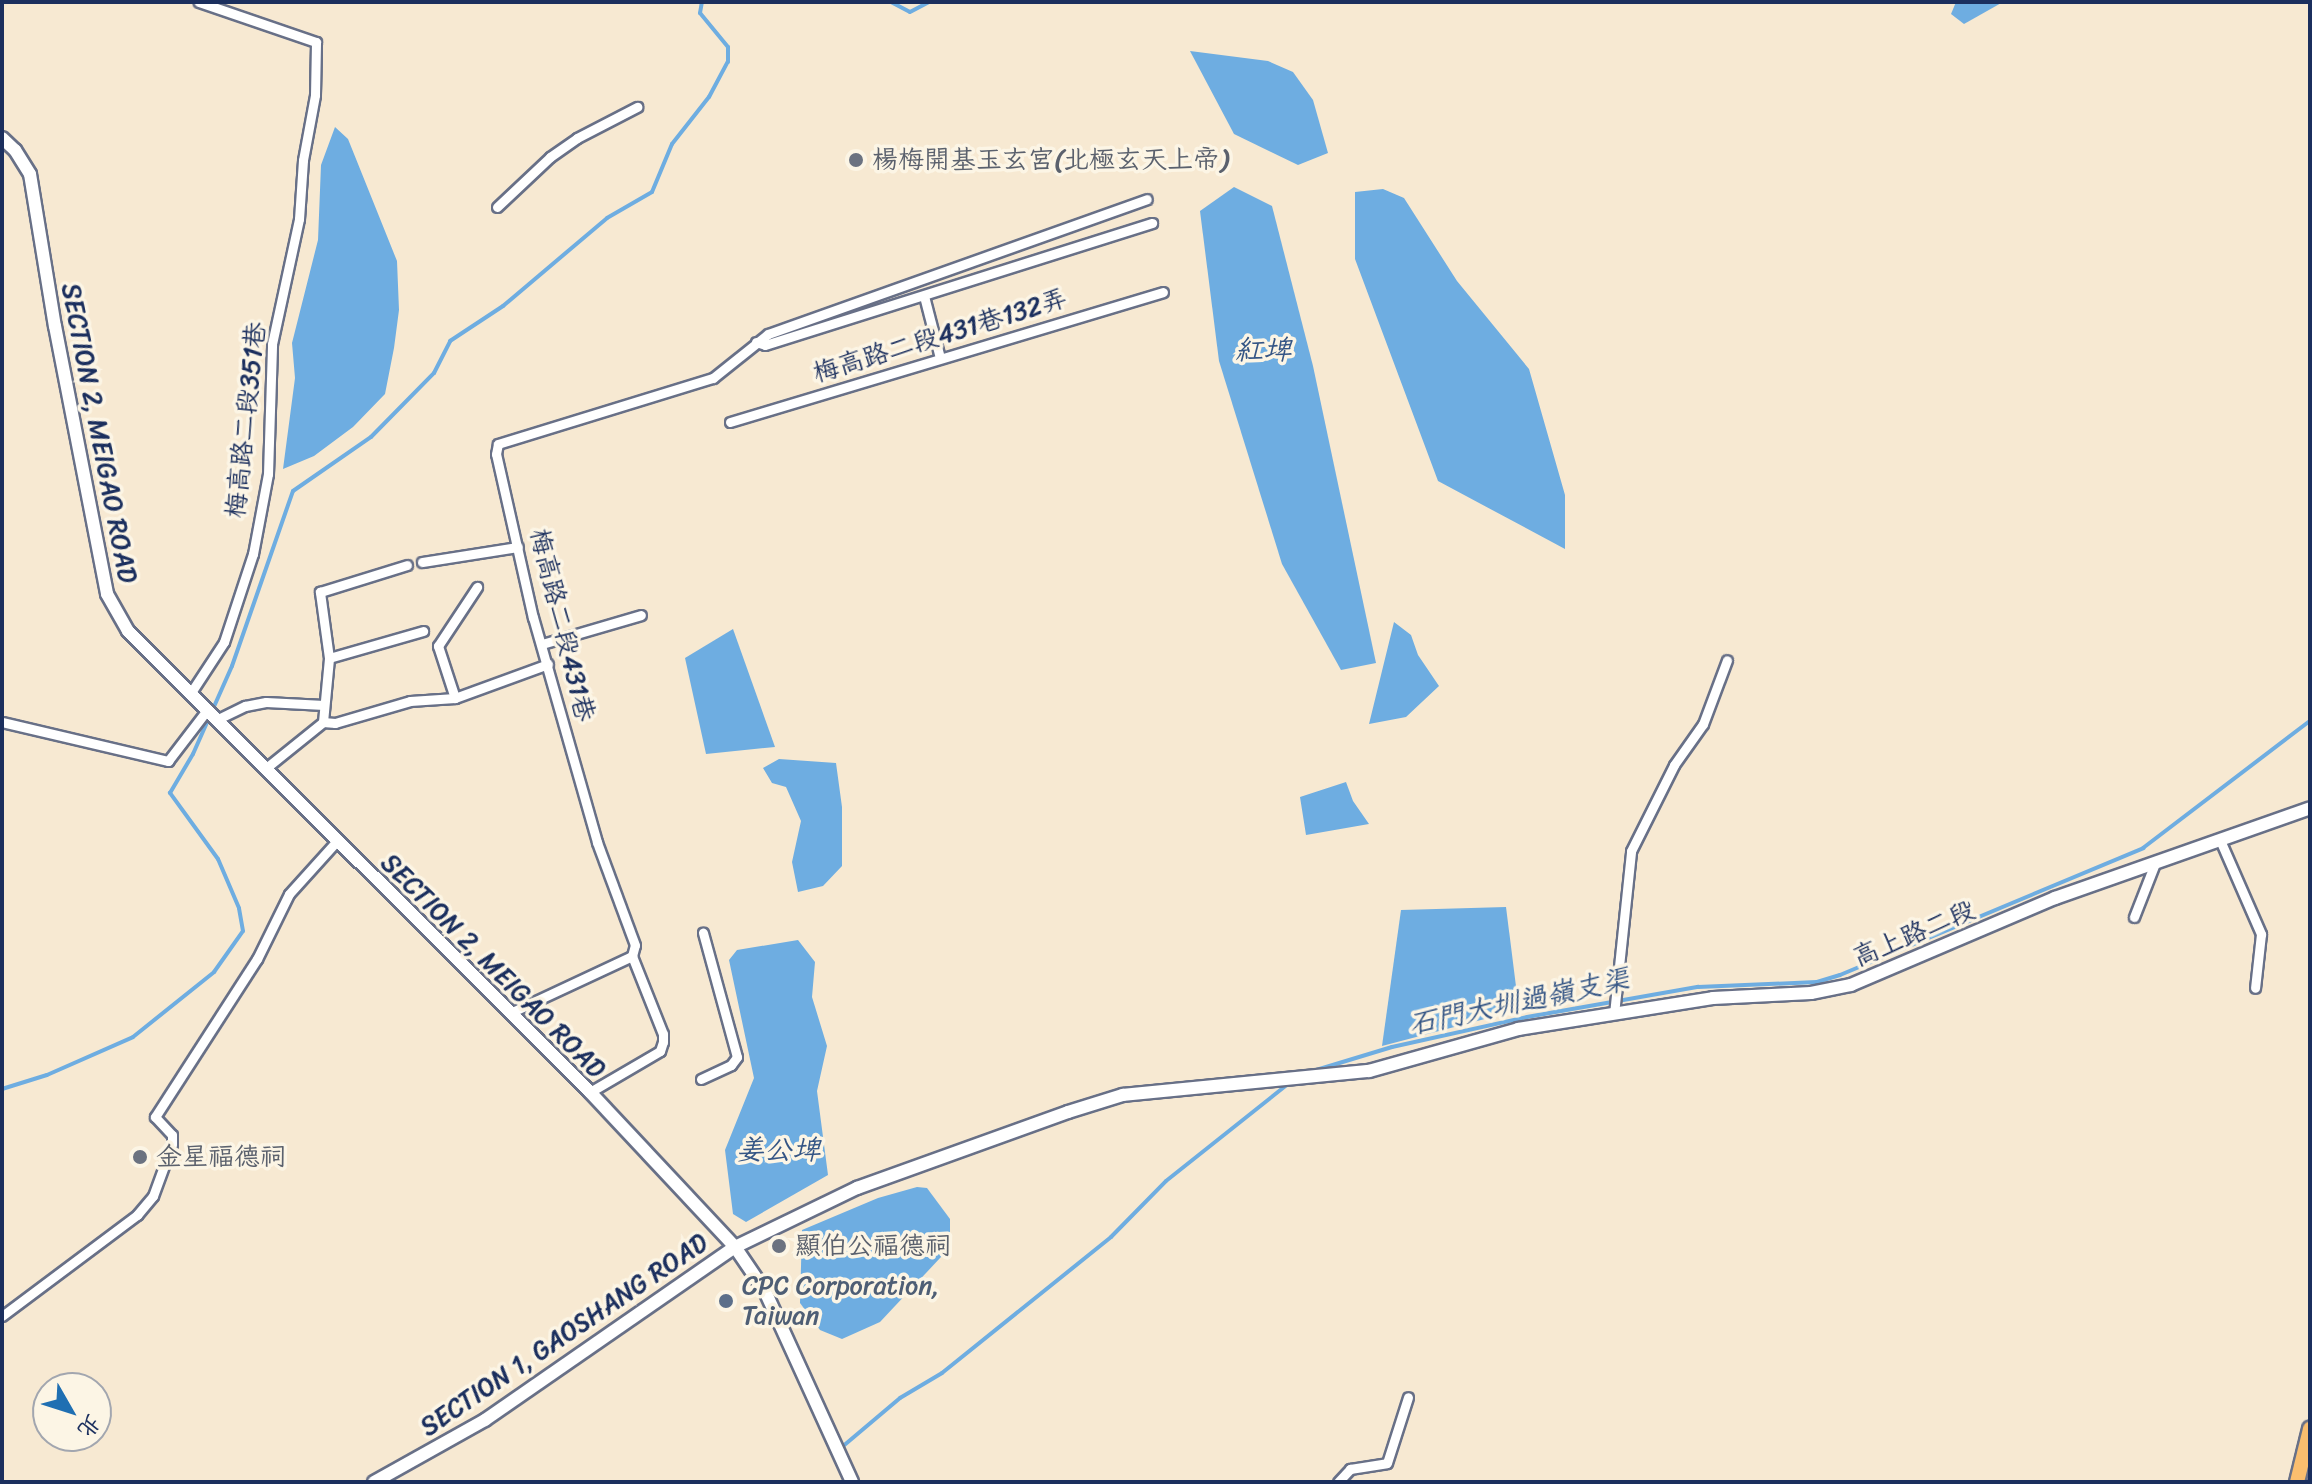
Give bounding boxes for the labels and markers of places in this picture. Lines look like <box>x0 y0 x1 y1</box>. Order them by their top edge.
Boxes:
place label: 楊梅開基玉玄宮(北極玄天上帝) <box>872 144 1228 176</box>
marker: 楊梅開基玉玄宮(北極玄天上帝) <box>847 151 865 169</box>
place label: 金星福德祠 <box>156 1141 286 1173</box>
marker: 金星福德祠 <box>131 1148 149 1166</box>
place label: 顯伯公福德祠 <box>795 1230 951 1262</box>
marker: 顯伯公福德祠 <box>770 1237 788 1255</box>
place label: CPC Corporation, Taiwan <box>742 1270 939 1332</box>
marker: CPC Corporation, Taiwan <box>717 1292 735 1310</box>

